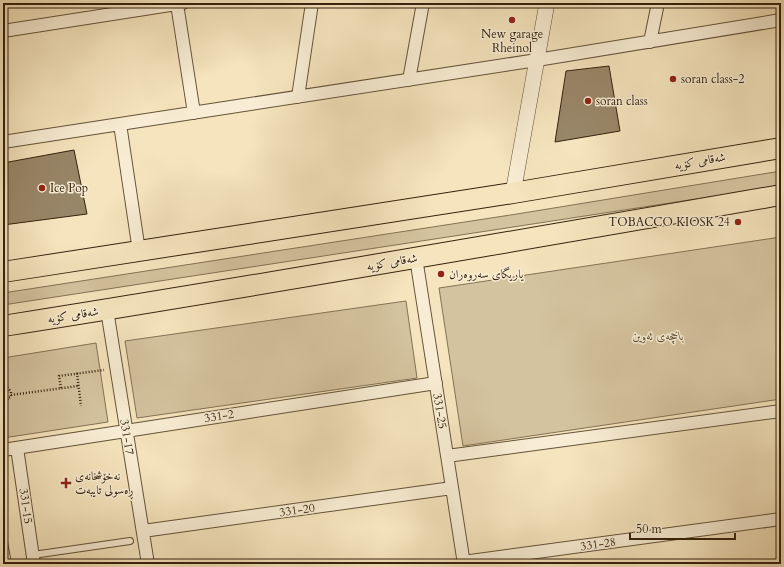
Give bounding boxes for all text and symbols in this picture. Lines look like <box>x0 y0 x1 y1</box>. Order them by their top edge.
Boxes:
marker: New garage Rheinol <box>507 15 517 25</box>
place label: New garage Rheinol <box>481 26 543 56</box>
place label: soran class-2 <box>681 71 744 87</box>
marker: soran class-2 <box>668 74 678 84</box>
place label: soran class <box>596 93 648 109</box>
marker: soran class <box>583 96 593 106</box>
street label: شەقامی کۆیە <box>673 149 727 173</box>
place label: Ice Pop <box>50 180 88 196</box>
marker: Ice Pop <box>37 183 47 193</box>
place label: TOBACCO KIOSK 24 <box>608 214 730 230</box>
marker: TOBACCO KIOSK 24 <box>733 217 743 227</box>
street label: شەقامی کۆیە <box>365 250 419 274</box>
place label: یاریگای سەروەران <box>449 266 524 282</box>
marker: یاریگای سەروەران <box>436 269 446 279</box>
street label: شەقامی کۆیە <box>46 303 100 327</box>
park label: باخچەی ئەوین <box>632 328 685 344</box>
street label: 331-25 <box>429 392 451 430</box>
street label: 331-2 <box>203 406 235 426</box>
street label: 331-17 <box>116 418 138 456</box>
place label: نەخۆشخانەی ڕەسولی تایبەت <box>75 468 133 500</box>
marker: نەخۆشخانەی ڕەسولی تایبەت <box>60 477 72 489</box>
street label: 331-15 <box>16 487 36 525</box>
street label: 331-20 <box>278 500 316 520</box>
scale bar <box>630 515 735 541</box>
text: 50 m <box>636 521 663 537</box>
street label: 331-28 <box>579 534 617 554</box>

